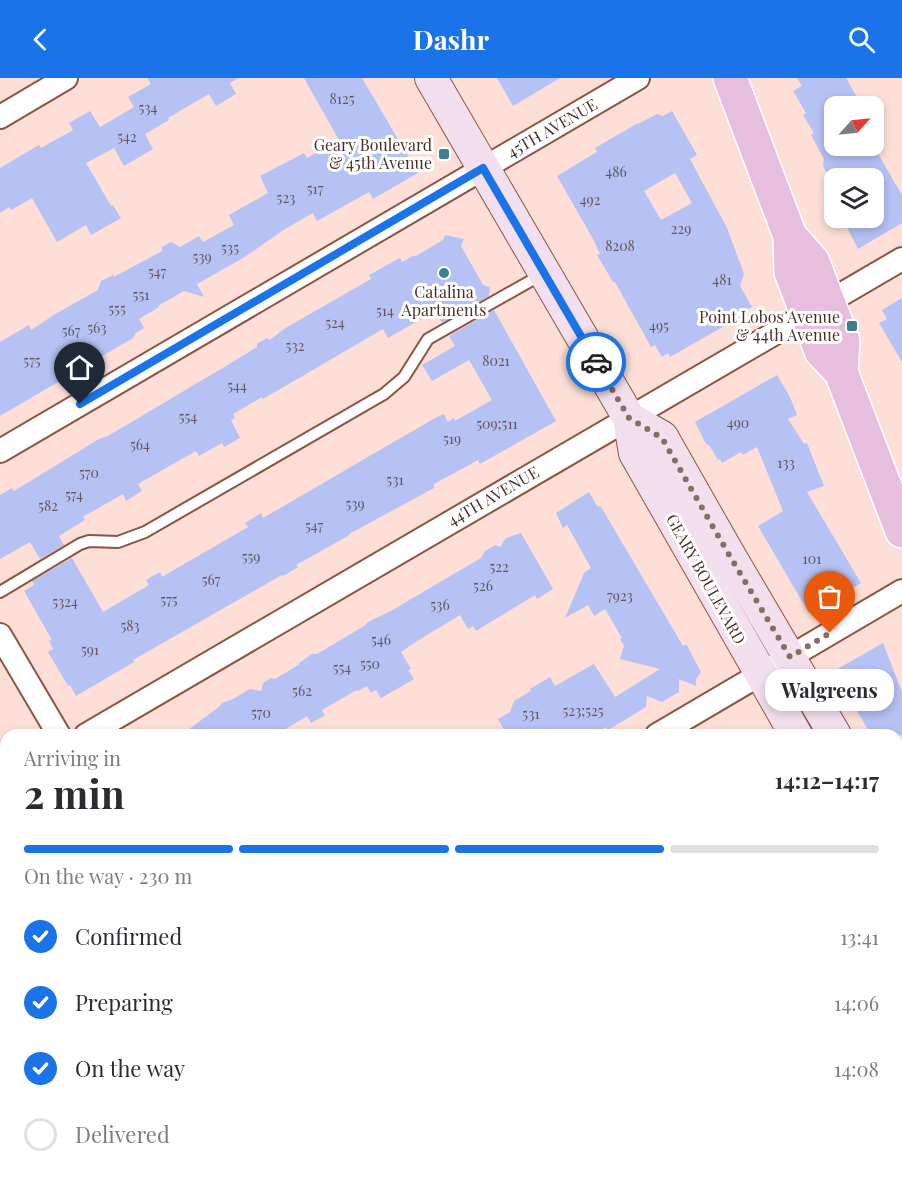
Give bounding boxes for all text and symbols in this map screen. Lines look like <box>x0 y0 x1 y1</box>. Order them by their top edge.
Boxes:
text: Dashr <box>413 21 489 57</box>
icon: back <box>24 23 57 56</box>
icon: search <box>845 23 878 56</box>
house number: 8125 <box>330 89 355 108</box>
street label: 45TH AVENUE <box>503 93 601 162</box>
north arrow <box>824 96 884 156</box>
map controls <box>824 96 884 228</box>
house number: 534 <box>138 98 158 117</box>
house number: 542 <box>117 127 137 146</box>
place label: Geary Boulevard & 45th Avenue <box>314 134 432 173</box>
marker: Geary Boulevard & 45th Avenue <box>437 147 451 161</box>
house number: 486 <box>605 162 627 181</box>
button: layers <box>824 168 884 228</box>
house number: 517 <box>307 179 324 198</box>
house number: 523 <box>277 188 295 207</box>
house number: 492 <box>580 190 601 209</box>
house number: 229 <box>671 219 691 238</box>
house number: 8208 <box>605 236 635 255</box>
house number: 535 <box>221 238 239 257</box>
house number: 539 <box>192 247 212 266</box>
house number: 547 <box>148 262 166 281</box>
marker: Catalina Apartments <box>437 266 451 280</box>
house number: 481 <box>712 270 732 289</box>
place label: Catalina Apartments <box>401 281 486 320</box>
house number: 551 <box>133 285 149 304</box>
house number: 555 <box>108 299 126 318</box>
house number: 514 <box>376 301 394 320</box>
place label: Point Lobos Avenue & 44th Avenue <box>699 306 840 345</box>
house number: 524 <box>325 313 345 332</box>
house number: 495 <box>649 316 669 335</box>
house number: 563 <box>87 318 107 337</box>
marker: Point Lobos Avenue & 44th Avenue <box>845 319 859 333</box>
house number: 567 <box>62 321 81 340</box>
courier <box>566 332 626 392</box>
house number: 532 <box>286 336 305 355</box>
pin <box>54 342 105 404</box>
icon: car <box>580 346 613 379</box>
house number: 575 <box>23 351 41 370</box>
icon: home <box>63 351 96 384</box>
house number: 8021 <box>482 351 510 370</box>
house number: 544 <box>227 376 247 395</box>
house number: 554 <box>179 407 197 426</box>
house number: 490 <box>727 413 749 432</box>
house number: 509;511 <box>476 414 518 433</box>
house number: 519 <box>443 429 461 448</box>
house number: 564 <box>130 435 150 454</box>
house number: 133 <box>777 453 795 472</box>
street label: 44TH AVENUE <box>443 461 542 530</box>
house number: 570 <box>79 463 99 482</box>
house number: 531 <box>386 470 404 489</box>
house number: 574 <box>65 485 83 504</box>
house number: 539 <box>345 494 365 513</box>
house number: 582 <box>38 496 58 515</box>
street label: GEARY BOULEVARD <box>662 510 751 648</box>
house number: 547 <box>305 516 323 535</box>
house number: 559 <box>242 547 260 566</box>
house number: 101 <box>803 549 821 568</box>
house number: 522 <box>489 557 509 576</box>
house number: 567 <box>202 570 221 589</box>
pin <box>804 571 855 633</box>
house number: 526 <box>473 576 493 595</box>
icon: bag <box>813 580 846 613</box>
house number: 7923 <box>607 586 633 605</box>
house number: 575 <box>160 590 178 609</box>
house number: 5324 <box>52 592 78 611</box>
house number: 536 <box>430 595 450 614</box>
house number: 583 <box>120 616 140 635</box>
house number: 546 <box>371 630 391 649</box>
house number: 591 <box>81 640 99 659</box>
house number: 550 <box>360 654 380 673</box>
house number: 554 <box>333 658 351 677</box>
callout: Walgreens <box>766 669 894 711</box>
text: Walgreens <box>781 676 878 703</box>
house number: 562 <box>292 681 312 700</box>
house number: 523;525 <box>562 701 604 720</box>
house number: 570 <box>251 703 271 722</box>
house number: 531 <box>522 704 540 723</box>
text: Arriving in <box>24 744 121 771</box>
text: 14:12–14:17 <box>775 765 879 795</box>
text: 2 min <box>24 767 125 819</box>
text: On the way · 230 m <box>24 862 192 889</box>
icon: check <box>24 920 57 953</box>
text: Confirmed <box>75 921 182 951</box>
text: 13:41 <box>840 923 879 950</box>
icon: check <box>24 986 57 1019</box>
text: Preparing <box>75 987 173 1017</box>
text: 14:06 <box>834 989 879 1016</box>
icon: check <box>24 1052 57 1085</box>
text: On the way <box>75 1053 185 1083</box>
text: 14:08 <box>834 1055 879 1082</box>
text: Delivered <box>75 1119 170 1149</box>

